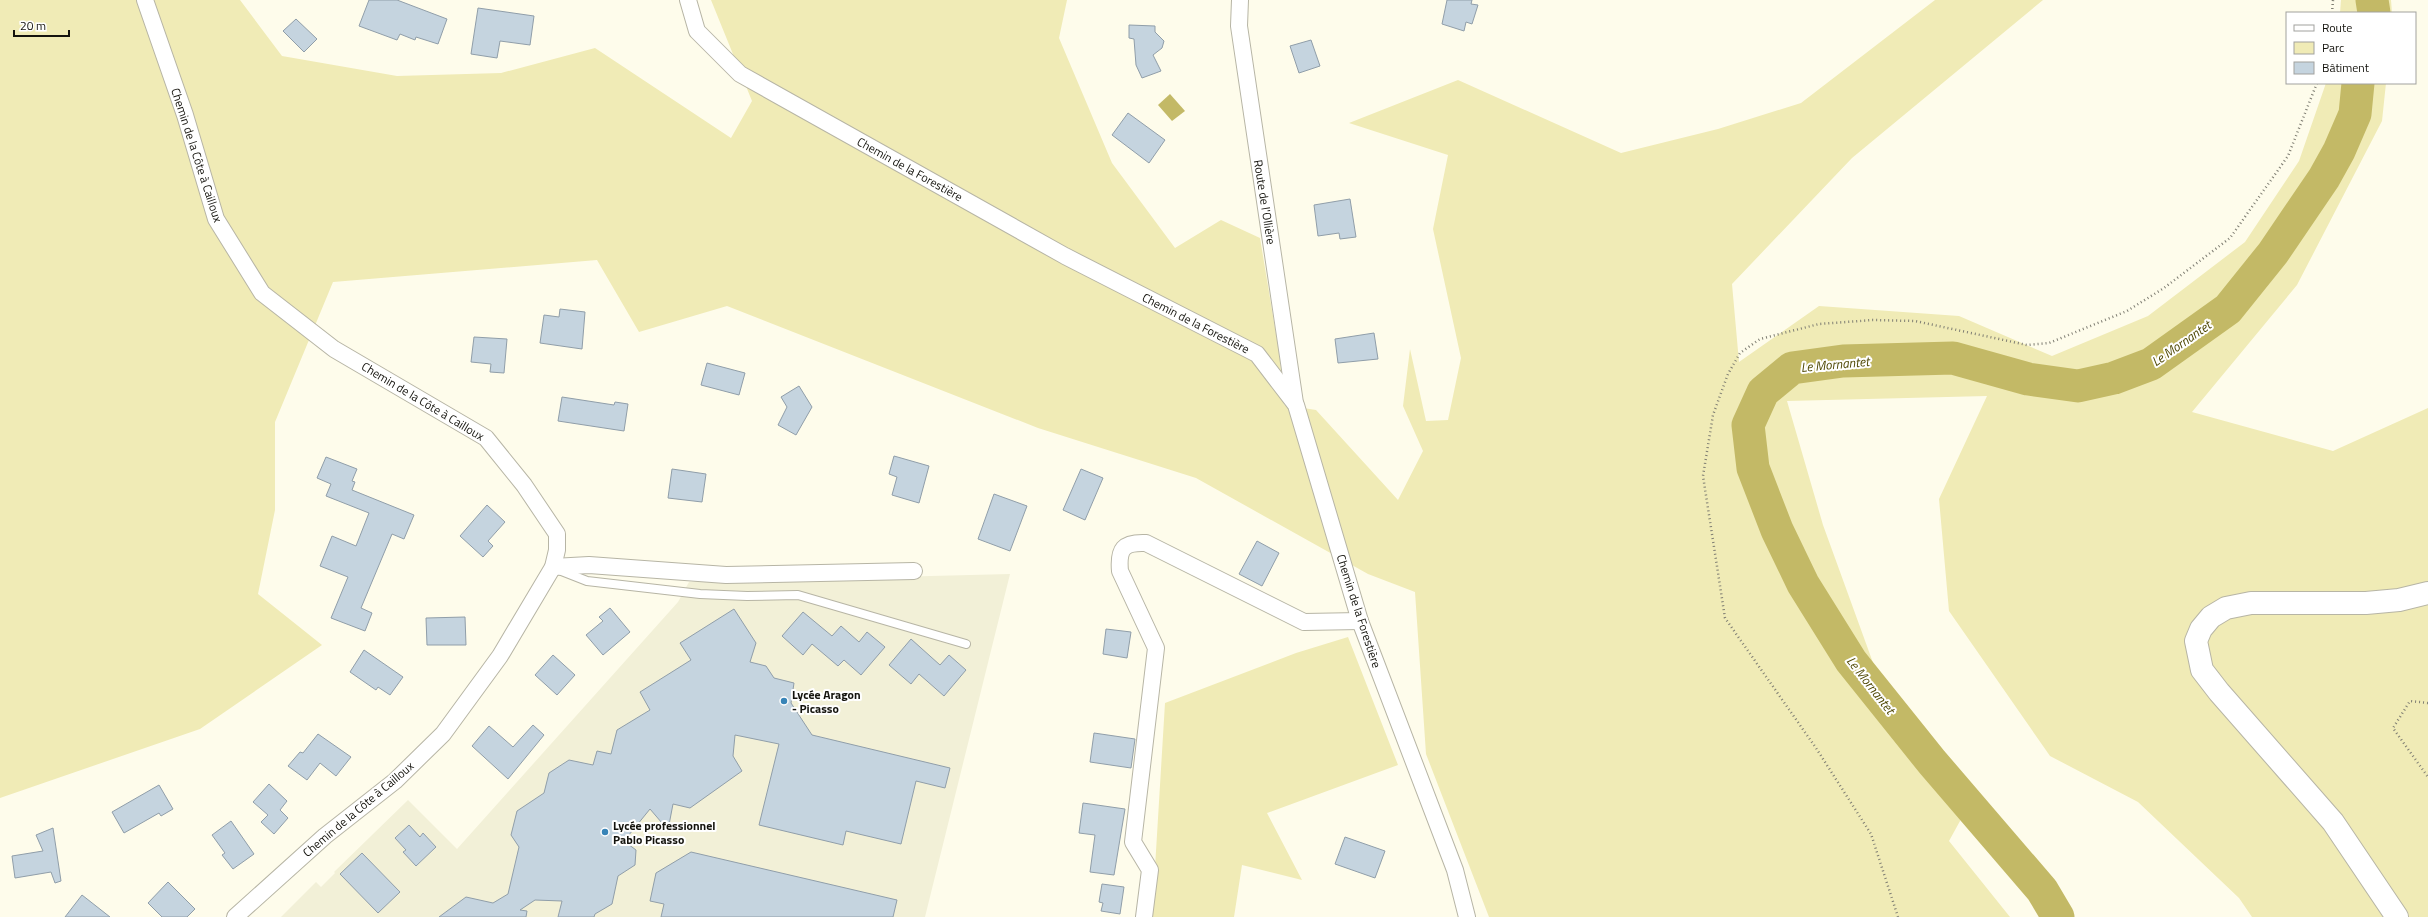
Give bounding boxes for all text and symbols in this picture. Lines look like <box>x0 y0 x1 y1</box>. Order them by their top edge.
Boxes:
scale bar <box>14 12 69 38</box>
legend <box>2286 12 2416 84</box>
text: 20 m <box>20 16 46 35</box>
text: Route <box>2322 18 2352 37</box>
text: Parc <box>2322 38 2344 57</box>
text: Bâtiment <box>2322 58 2370 77</box>
street label: Chemin de la Côte à Cailloux <box>166 85 228 225</box>
street label: Chemin de la Forestière <box>854 132 966 206</box>
street label: Route de l'Ollière <box>1249 158 1281 246</box>
street label: Chemin de la Forestière <box>1139 288 1253 358</box>
water label: Le Mornantet <box>2147 314 2216 371</box>
water label: Le Mornantet <box>1800 351 1872 377</box>
street label: Chemin de la Côte à Cailloux <box>358 357 489 446</box>
street label: Chemin de la Forestière <box>1332 552 1386 670</box>
water label: Le Mornantet <box>1842 652 1901 720</box>
place label: Lycée Aragon - Picasso <box>792 685 861 718</box>
marker: Lycée Aragon - Picasso <box>779 696 789 706</box>
street label: Chemin de la Côte à Cailloux <box>298 756 418 861</box>
place label: Lycée professionnel Pablo Picasso <box>613 816 716 849</box>
marker: Lycée professionnel Pablo Picasso <box>600 827 610 837</box>

